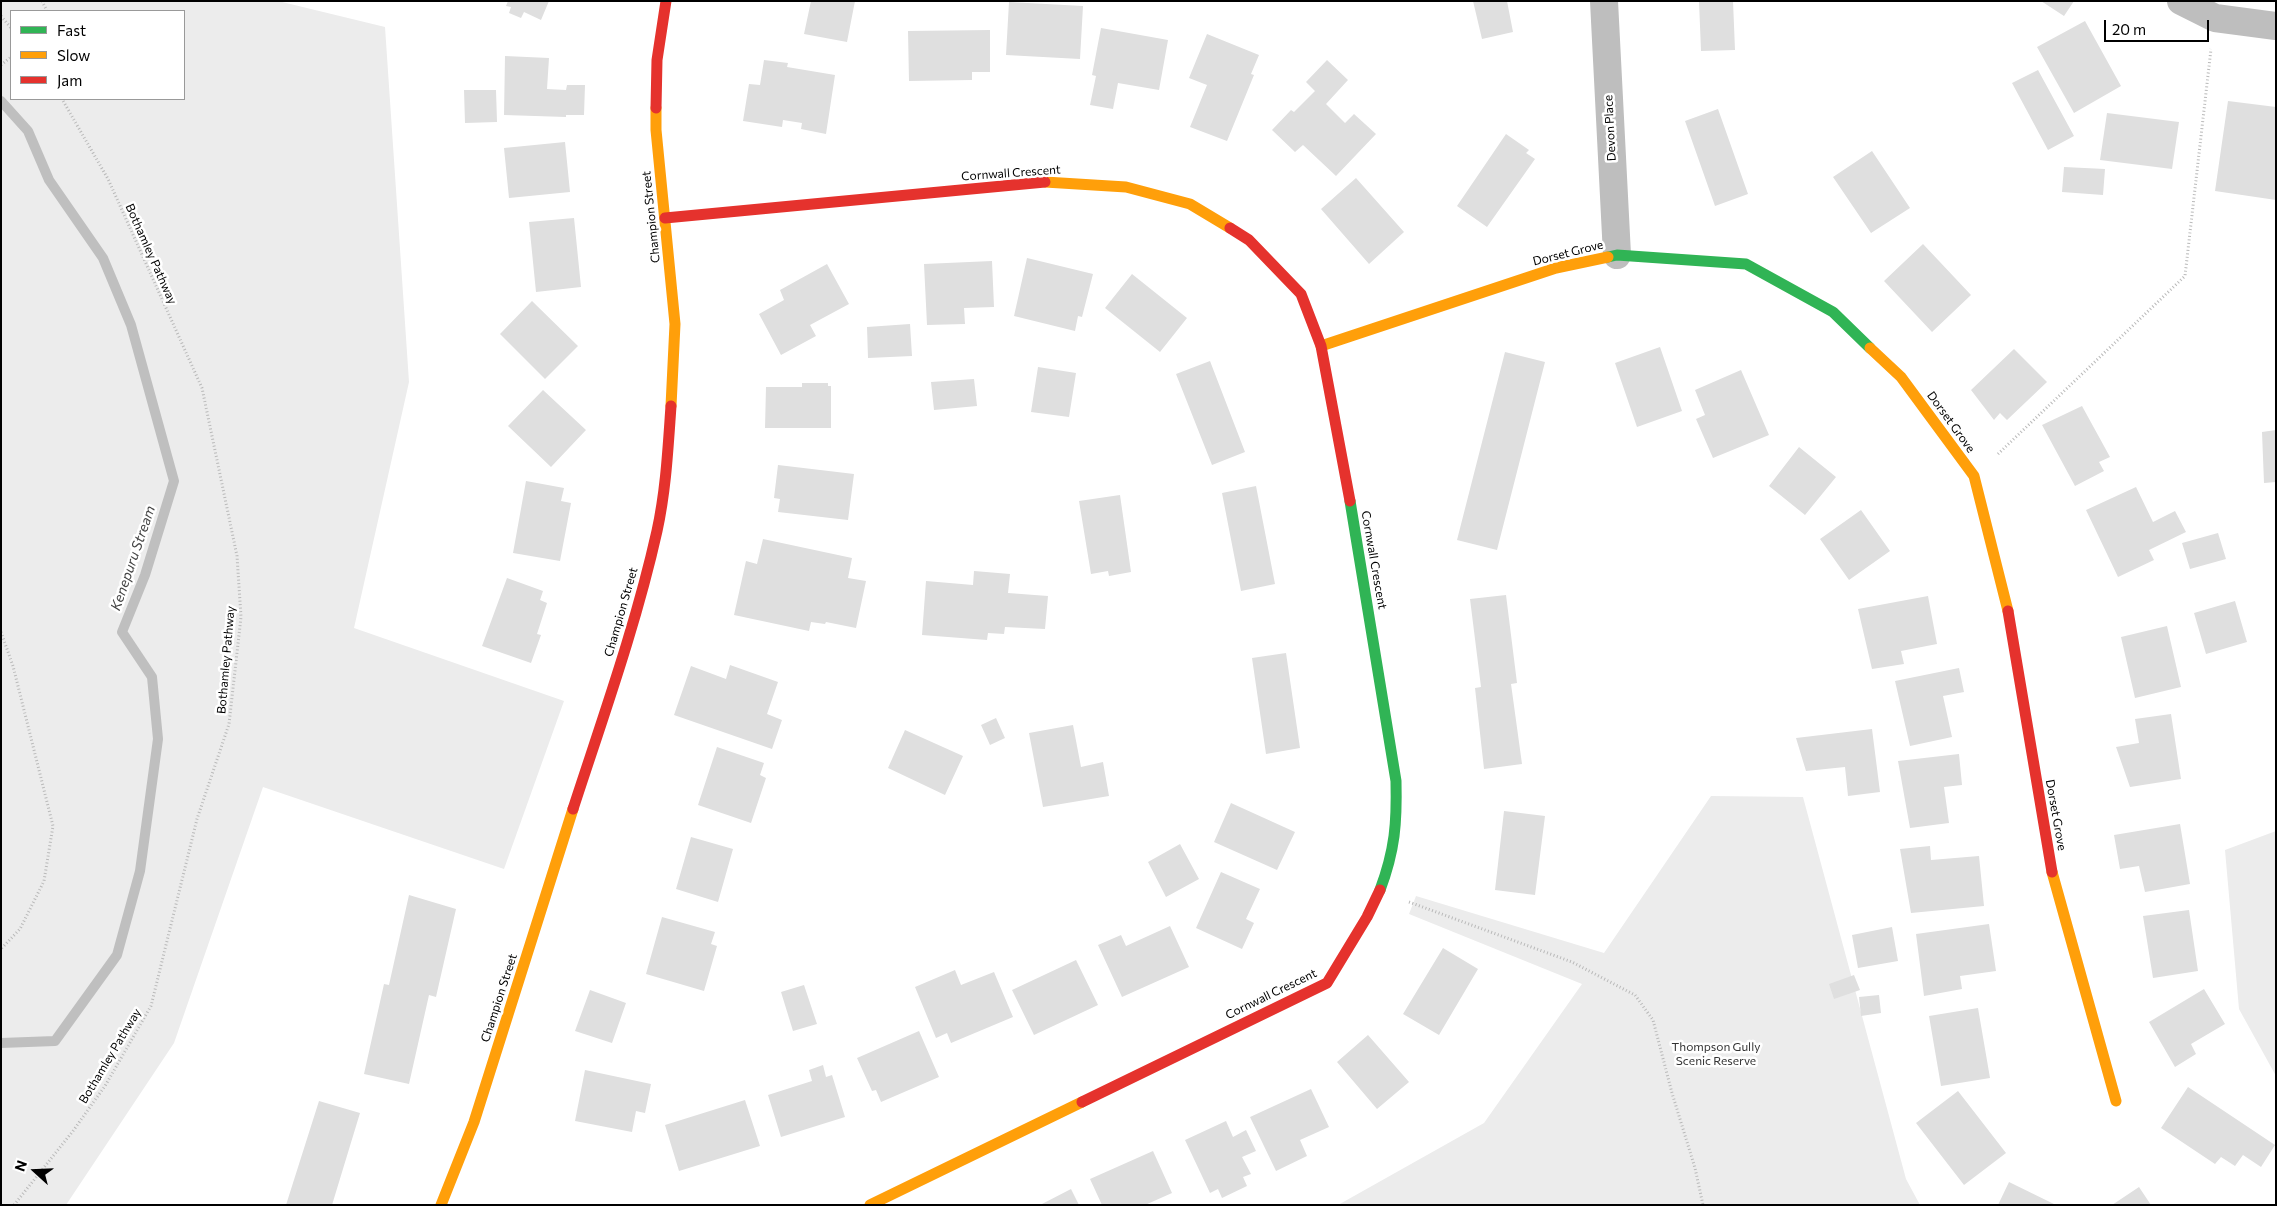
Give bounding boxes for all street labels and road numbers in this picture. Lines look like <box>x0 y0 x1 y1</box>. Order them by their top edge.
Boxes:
street label: Devon Place <box>1601 94 1619 162</box>
street label: Cornwall Crescent <box>961 162 1061 184</box>
street label: Champion Street <box>639 170 663 264</box>
street label: Bothamley Pathway <box>122 202 180 306</box>
street label: Dorset Grove <box>1531 237 1605 269</box>
street label: Dorset Grove <box>1924 389 1978 455</box>
street label: Cornwall Crescent <box>1358 510 1390 610</box>
street label: Champion Street <box>601 566 641 658</box>
street label: Bothamley Pathway <box>214 605 238 715</box>
street label: Dorset Grove <box>2043 778 2069 852</box>
street label: Champion Street <box>478 952 520 1044</box>
street label: Cornwall Crescent <box>1223 966 1319 1022</box>
street label: Bothamley Pathway <box>76 1006 144 1106</box>

